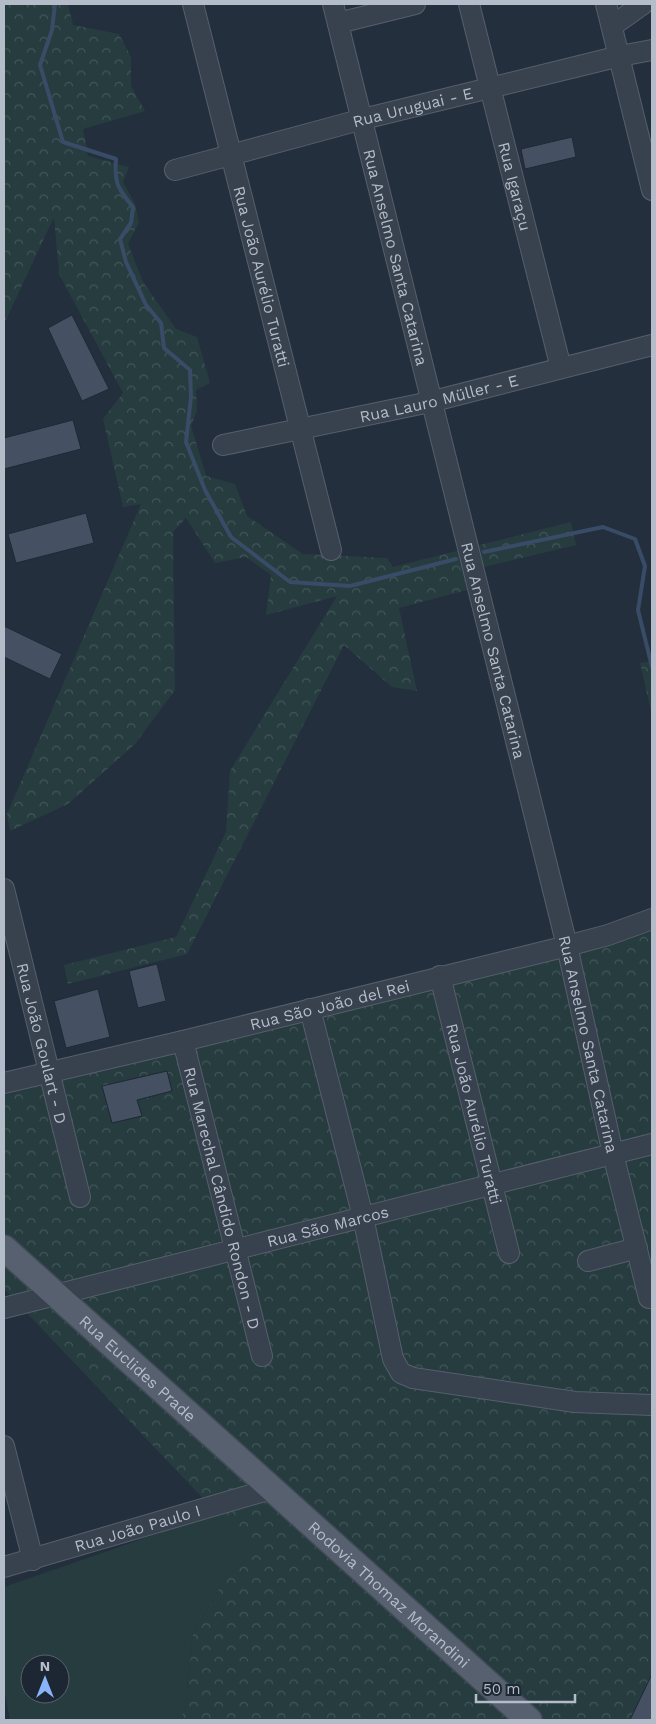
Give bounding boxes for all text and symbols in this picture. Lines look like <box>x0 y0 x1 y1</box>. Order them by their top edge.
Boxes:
street label: Rua Uruguai - E <box>350 83 475 131</box>
street label: Rua Igaraçu <box>495 140 535 233</box>
street label: Rua Anselmo Santa Catarina <box>360 147 432 368</box>
street label: Rua João Aurélio Turatti <box>230 184 294 369</box>
street label: Rua Lauro Müller - E <box>358 370 520 426</box>
street label: Rua Anselmo Santa Catarina <box>458 540 530 761</box>
street label: Rua Anselmo Santa Catarina <box>555 933 622 1155</box>
street label: Rua João Goulart - D <box>13 961 71 1126</box>
street label: Rua São João del Rei <box>248 976 412 1034</box>
street label: Rua João Aurélio Turatti <box>443 1021 506 1206</box>
street label: Rua Marechal Cândido Rondon - D <box>180 1065 264 1331</box>
street label: Rua São Marcos <box>265 1202 391 1251</box>
street label: Rua Euclides Prade <box>76 1311 200 1426</box>
street label: Rua João Paulo I <box>72 1501 203 1555</box>
street label: Rodovia Thomaz Morandini <box>305 1517 474 1672</box>
north arrow <box>20 1654 70 1704</box>
text: N <box>40 1658 50 1674</box>
scale bar <box>476 1672 575 1704</box>
text: 50 m <box>483 1680 520 1698</box>

